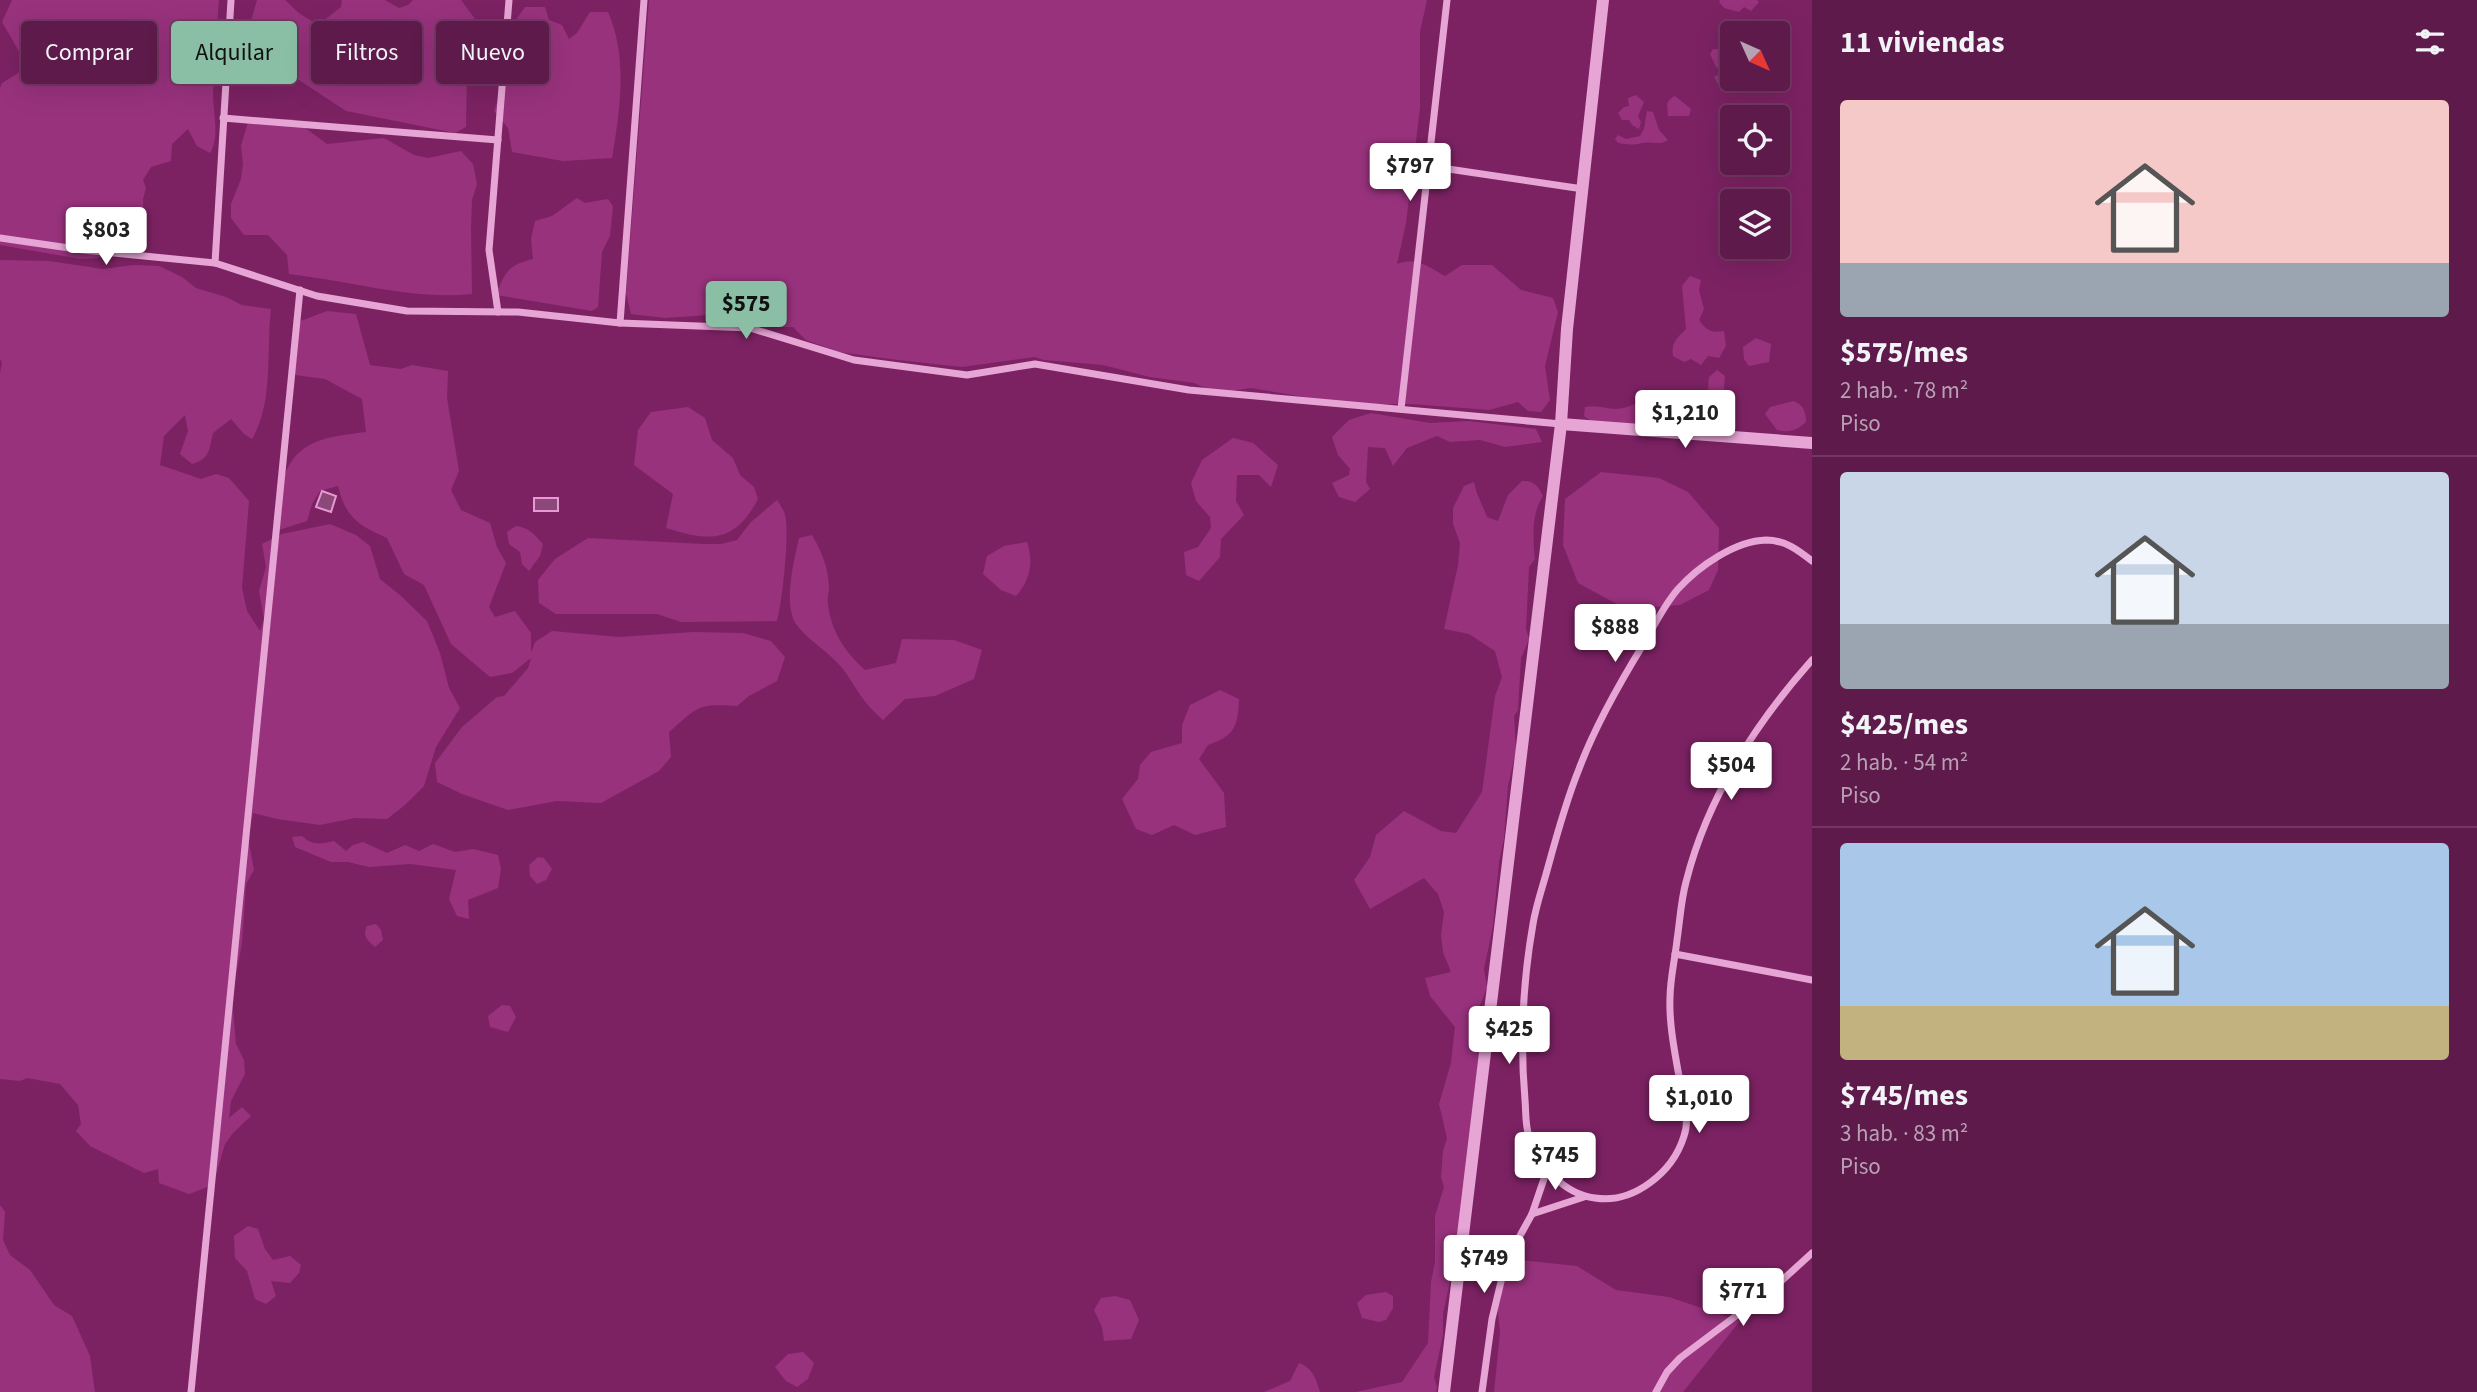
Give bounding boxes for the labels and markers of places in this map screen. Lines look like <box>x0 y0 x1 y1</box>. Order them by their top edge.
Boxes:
pin: $797 <box>1369 144 1451 203</box>
pin: $803 <box>65 208 147 267</box>
pin: $575 <box>705 282 787 341</box>
pin: $1,210 <box>1628 391 1742 450</box>
pin: $888 <box>1574 604 1656 664</box>
pin: $504 <box>1690 742 1772 802</box>
pin: $425 <box>1468 1006 1550 1066</box>
pin: $1,010 <box>1642 1076 1756 1135</box>
pin: $745 <box>1514 1132 1596 1192</box>
pin: $749 <box>1443 1236 1525 1295</box>
pin: $771 <box>1702 1268 1784 1328</box>

